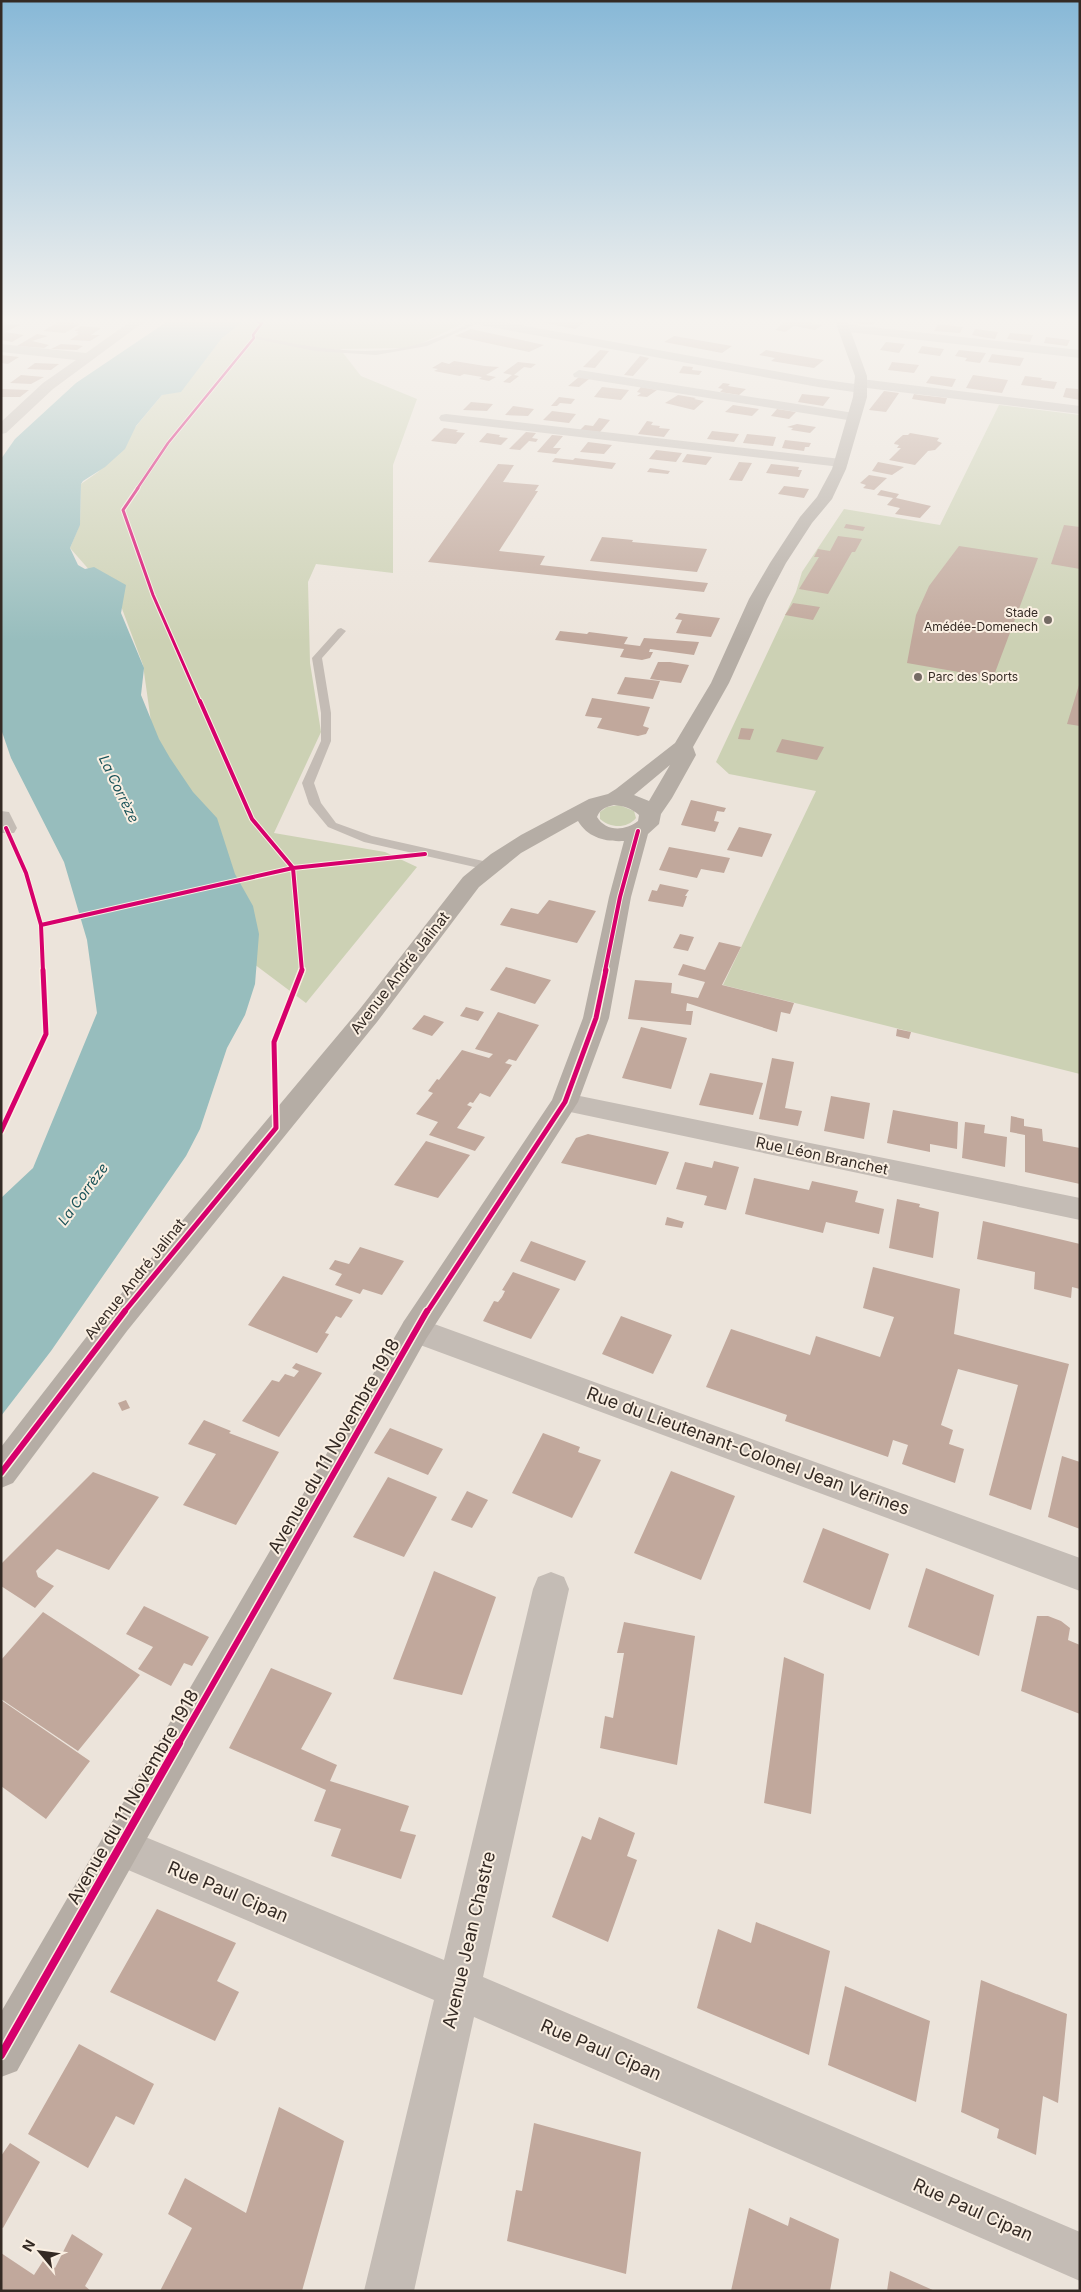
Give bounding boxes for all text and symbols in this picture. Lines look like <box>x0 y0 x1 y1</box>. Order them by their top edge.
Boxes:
place label: Stade Amédée-Domenech <box>924 605 1038 634</box>
marker: Stade Amédée-Domenech <box>1042 614 1054 626</box>
place label: Parc des Sports <box>928 669 1018 684</box>
marker: Parc des Sports <box>912 671 924 683</box>
water label: La Corrèze <box>96 752 143 825</box>
street label: Avenue André Jalinat <box>346 908 453 1038</box>
street label: Rue Léon Branchet <box>754 1132 890 1179</box>
water label: La Corrèze <box>54 1159 111 1228</box>
street label: Avenue André Jalinat <box>80 1214 189 1343</box>
street label: Avenue du 11 Novembre 1918 <box>263 1335 404 1557</box>
street label: Rue du Lieutenant-Colonel Jean Verines <box>584 1382 912 1519</box>
street label: Avenue du 11 Novembre 1918 <box>62 1686 203 1908</box>
street label: Avenue Jean Chastre <box>438 1849 499 2031</box>
street label: Rue Paul Cipan <box>165 1857 292 1926</box>
street label: Rue Paul Cipan <box>538 2015 665 2084</box>
street label: Rue Paul Cipan <box>910 2174 1036 2245</box>
north arrow <box>15 2227 65 2277</box>
text: N <box>18 2237 38 2254</box>

